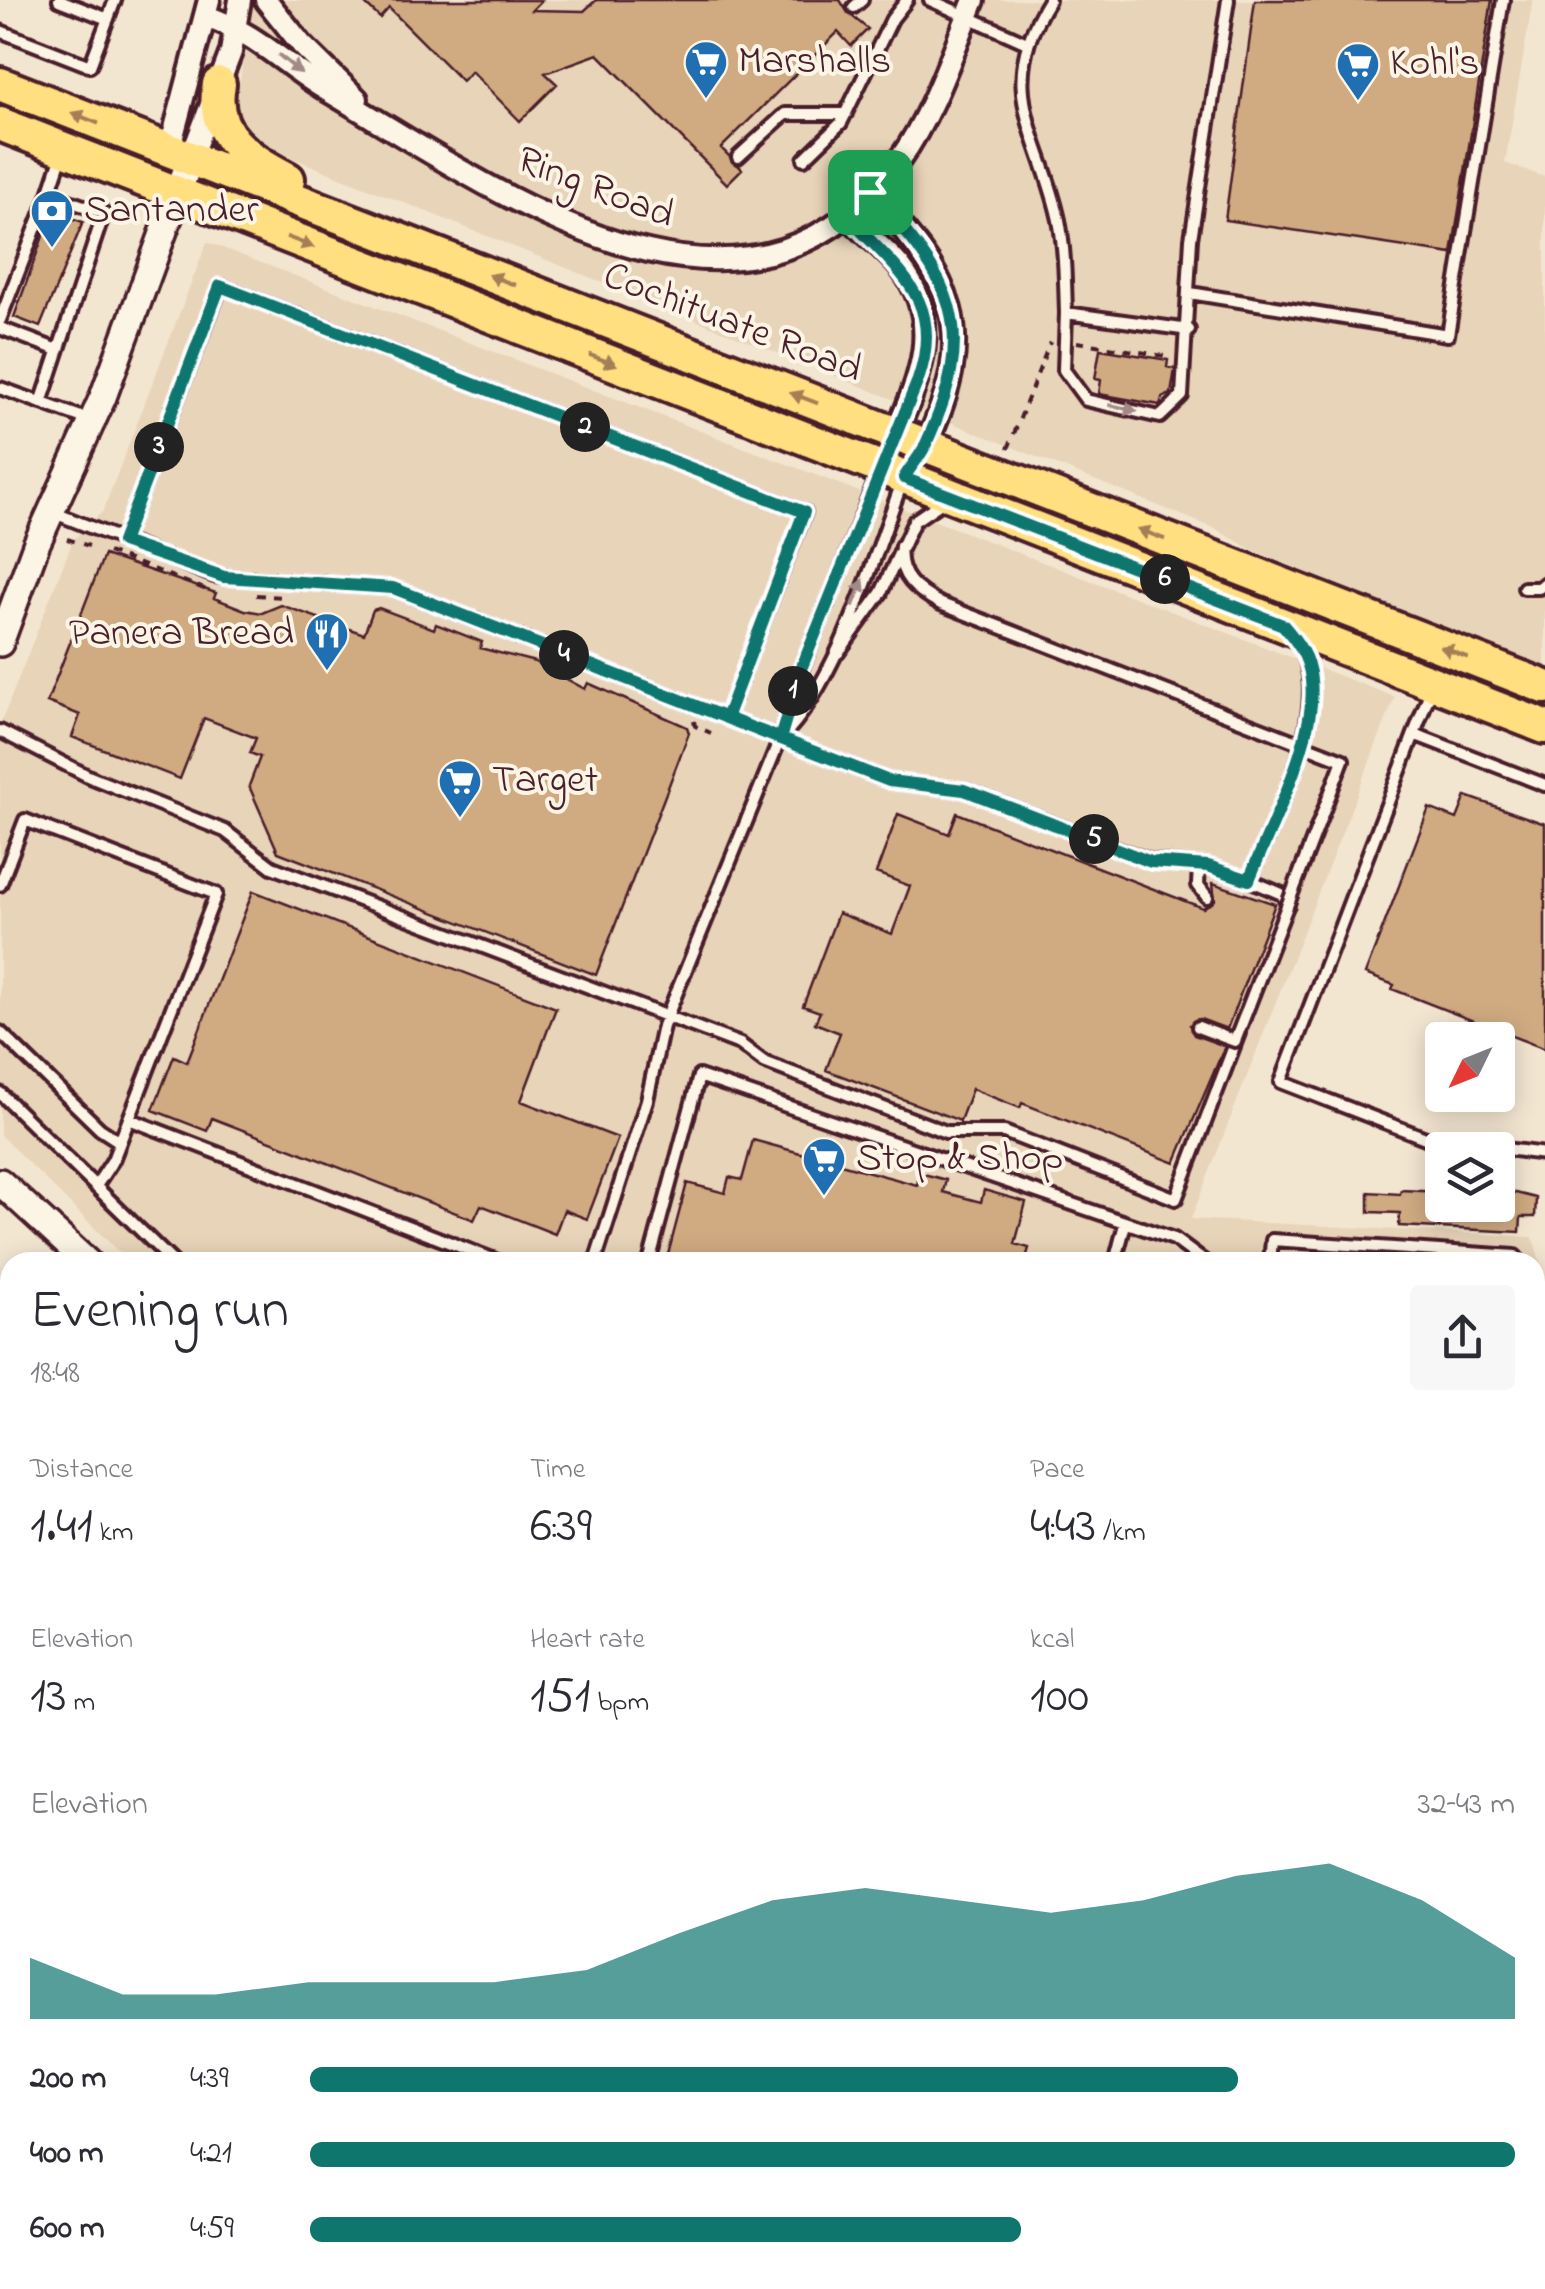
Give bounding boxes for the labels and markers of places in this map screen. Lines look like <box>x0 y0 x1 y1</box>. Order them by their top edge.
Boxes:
place label: Marshalls <box>738 33 891 92</box>
place label: Kohl's <box>1390 35 1479 94</box>
supermarket icon: Marshalls <box>683 39 729 100</box>
supermarket icon: Kohl's <box>1335 41 1381 102</box>
pin <box>828 150 913 235</box>
place label: Santander <box>84 182 259 241</box>
bank icon: Santander <box>29 188 75 249</box>
pin: 2 <box>560 402 610 452</box>
pin: 3 <box>134 422 184 472</box>
pin: 6 <box>1140 554 1190 604</box>
place label: Panera Bread <box>69 605 294 664</box>
restaurant icon: Panera Bread <box>304 611 350 672</box>
pin: 4 <box>539 630 589 680</box>
pin: 1 <box>768 666 818 716</box>
place label: Target <box>492 752 598 811</box>
supermarket icon: Target <box>437 758 483 819</box>
pin: 5 <box>1069 814 1119 864</box>
place label: Stop & Shop <box>856 1130 1063 1189</box>
supermarket icon: Stop & Shop <box>801 1136 847 1197</box>

